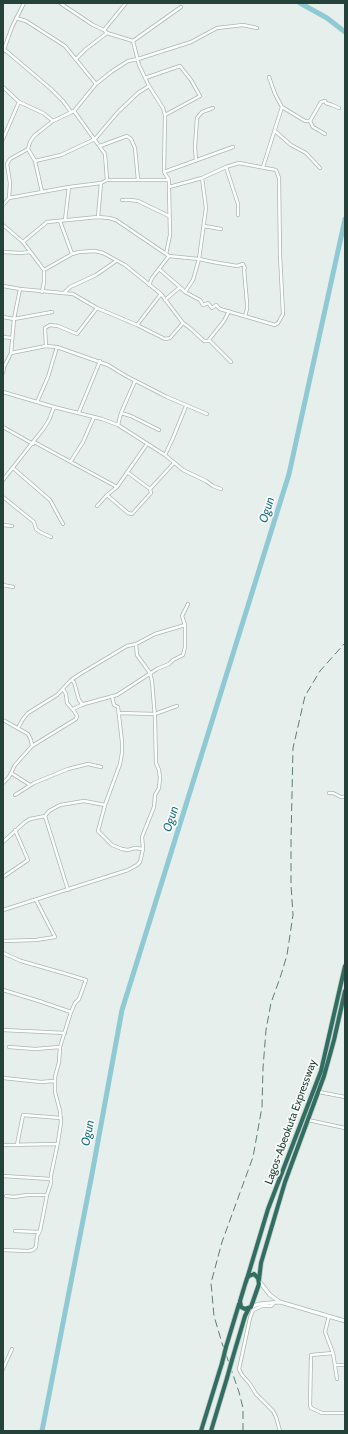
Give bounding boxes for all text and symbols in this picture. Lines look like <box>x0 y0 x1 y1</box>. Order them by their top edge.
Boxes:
water label: Ogun <box>256 495 278 525</box>
water label: Ogun <box>160 804 182 834</box>
street label: Lagos-Abeokuta Expressway <box>262 1058 320 1186</box>
water label: Ogun <box>78 1119 98 1147</box>

